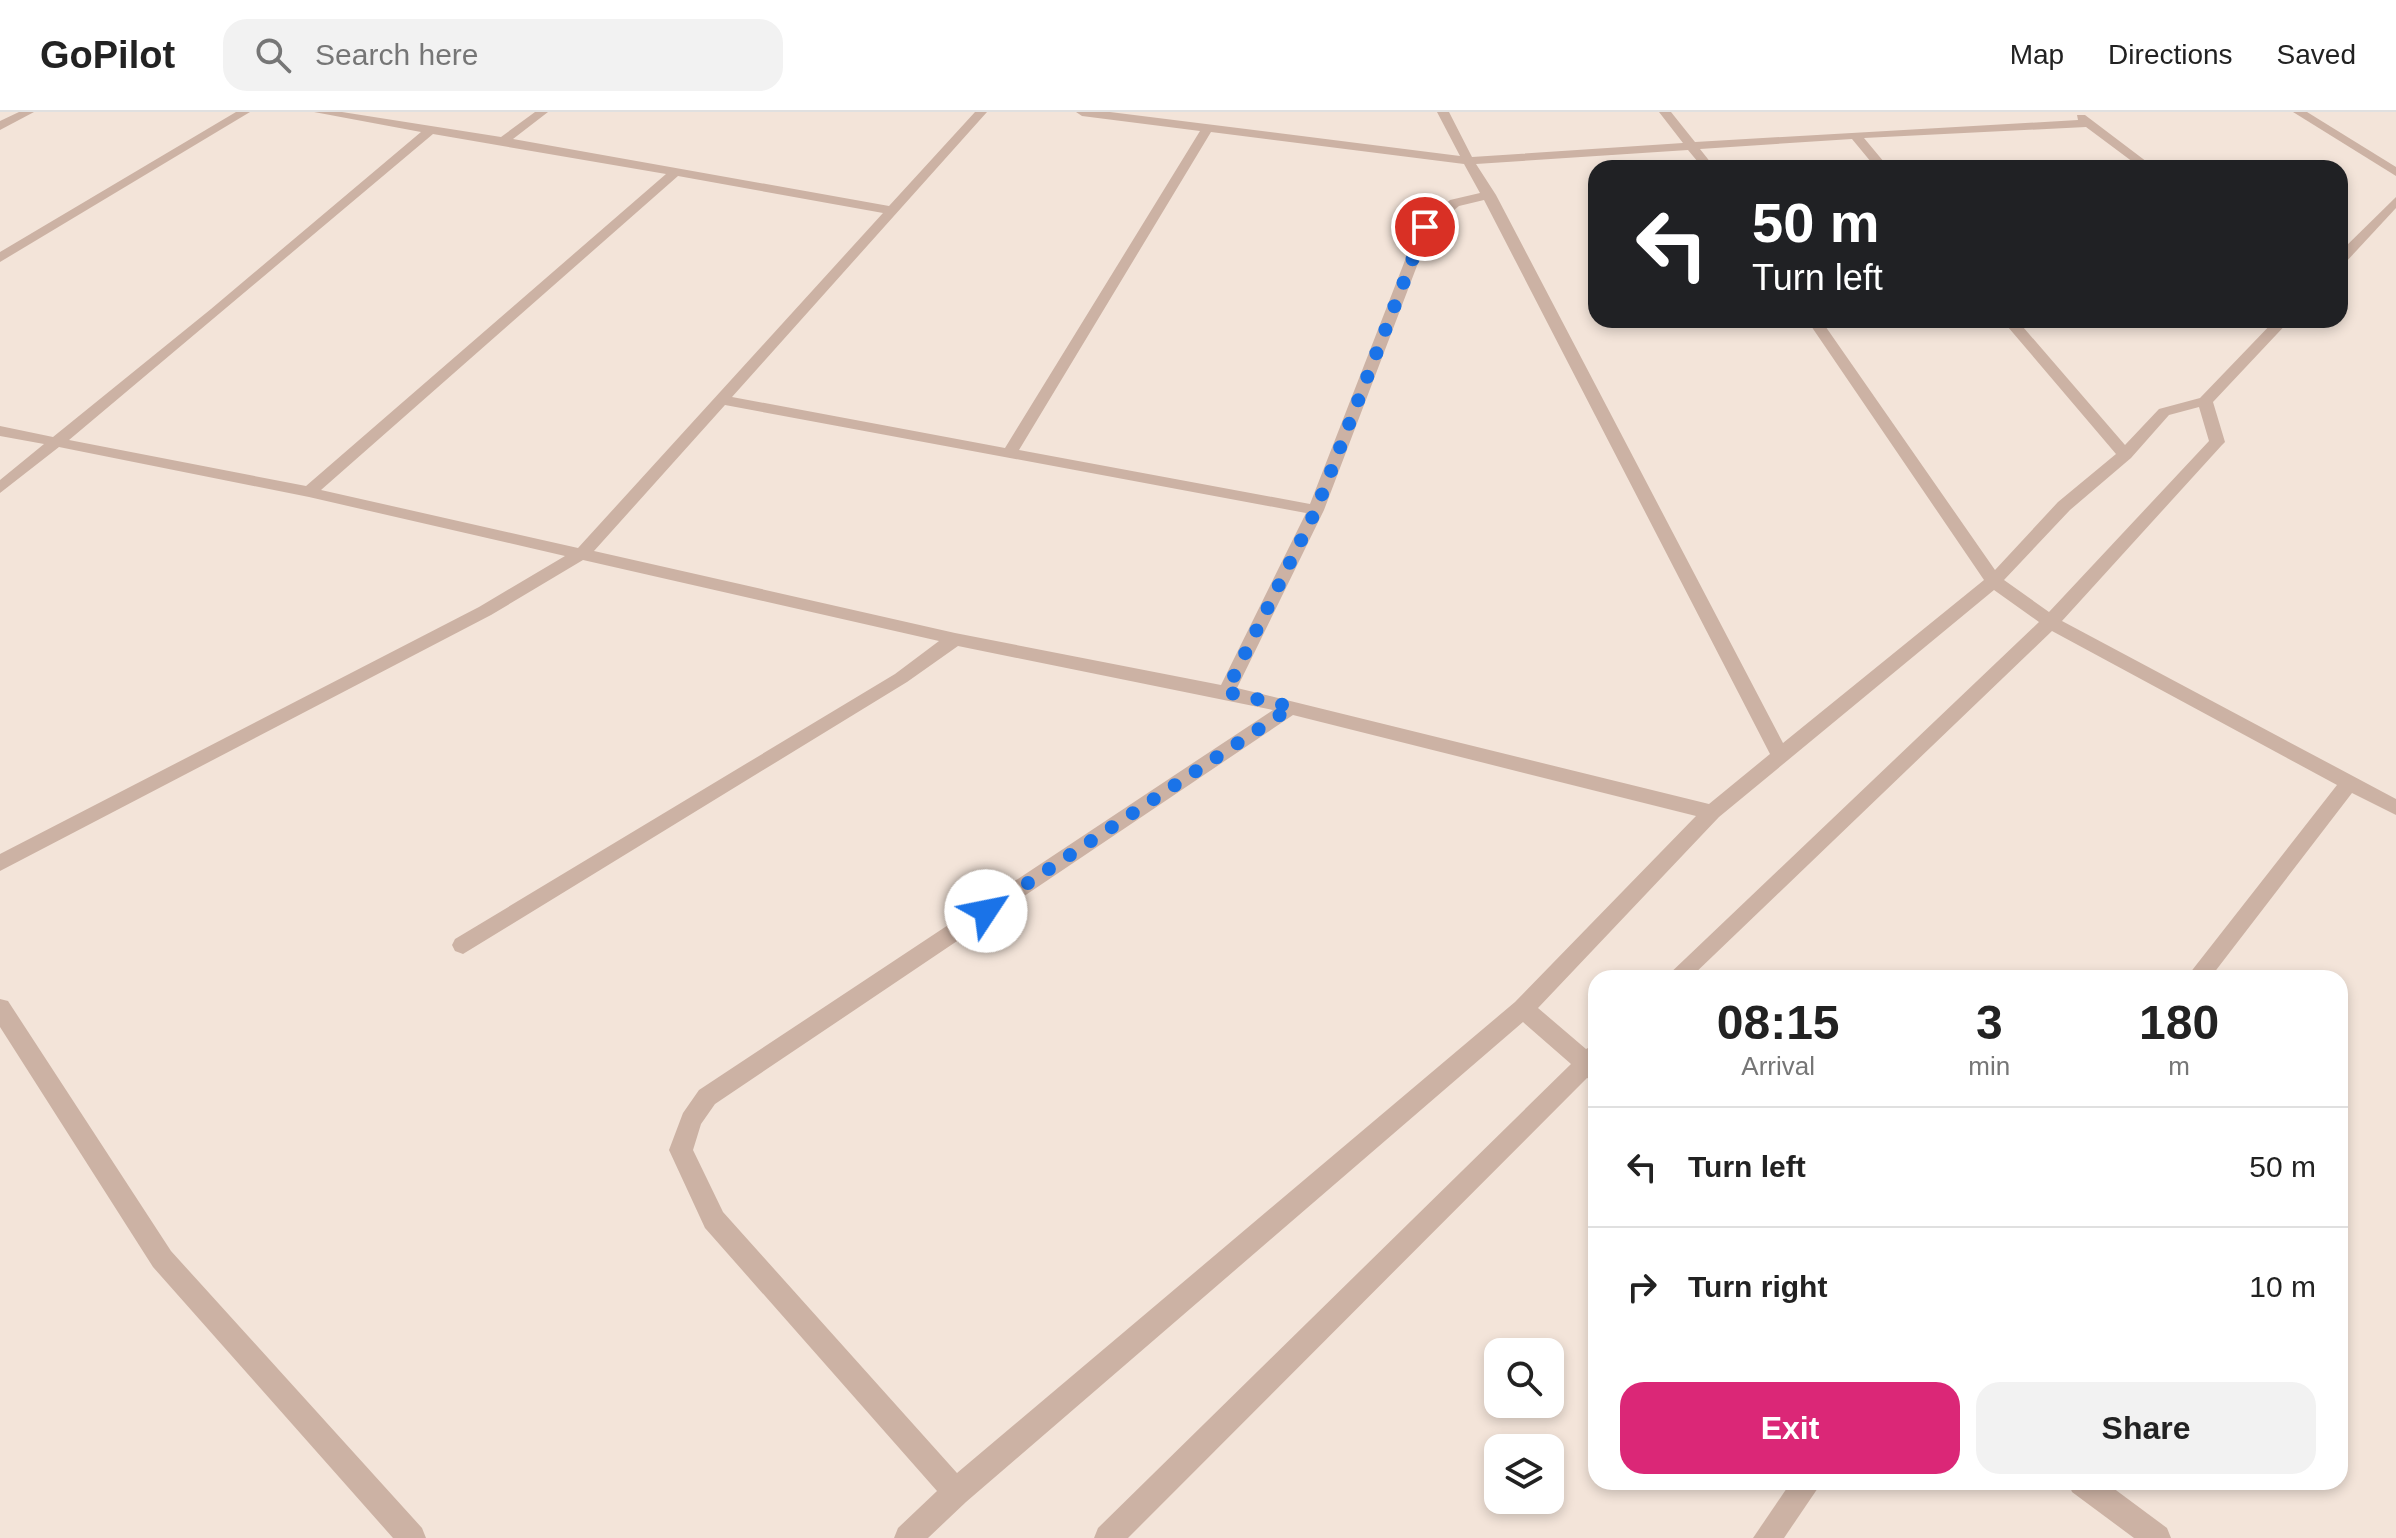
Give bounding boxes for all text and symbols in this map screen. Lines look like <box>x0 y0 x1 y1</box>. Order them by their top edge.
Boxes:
search box <box>223 19 783 91</box>
icon: search <box>251 33 295 77</box>
text: GoPilot <box>40 34 175 76</box>
text: Search here <box>315 38 479 71</box>
text: Map <box>2010 39 2064 70</box>
text: Directions <box>2108 39 2233 70</box>
text: Saved <box>2277 39 2356 70</box>
text: 50 m <box>1752 191 1880 254</box>
icon: left <box>1620 192 1724 296</box>
pin <box>1391 193 1459 261</box>
icon: arrive <box>1403 205 1447 249</box>
text: Turn left <box>1752 257 1883 298</box>
position arrow <box>944 869 1028 953</box>
text: 08:15 <box>1717 996 1840 1049</box>
text: 3 <box>1976 996 2003 1049</box>
text: 180 <box>2139 996 2219 1049</box>
text: Arrival <box>1741 1051 1815 1081</box>
text: min <box>1968 1051 2010 1081</box>
text: m <box>2168 1051 2190 1081</box>
icon: left <box>1620 1145 1664 1189</box>
text: Turn left <box>1688 1150 1806 1183</box>
text: 50 m <box>2249 1150 2316 1183</box>
icon: right <box>1620 1265 1664 1309</box>
text: Turn right <box>1688 1270 1827 1303</box>
text: 10 m <box>2249 1270 2316 1303</box>
map controls <box>1484 1338 1564 1514</box>
button: search <box>1484 1338 1564 1418</box>
button: Exit <box>1620 1382 1960 1474</box>
button: Share <box>1976 1382 2316 1474</box>
button: layers <box>1484 1434 1564 1514</box>

